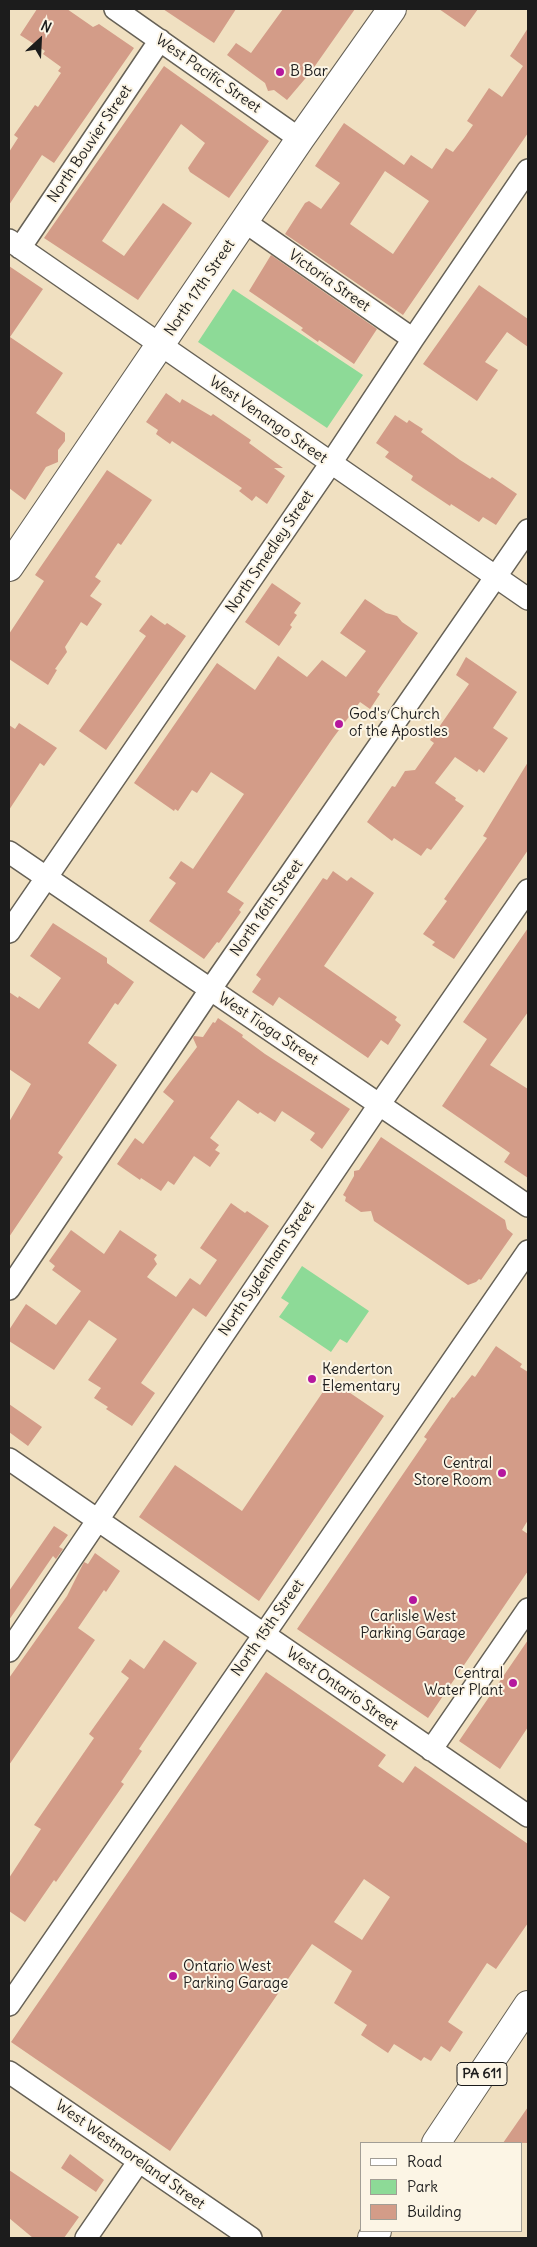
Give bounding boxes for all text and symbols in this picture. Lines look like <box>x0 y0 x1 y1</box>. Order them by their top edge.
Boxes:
north arrow <box>15 15 65 65</box>
text: N <box>38 16 55 37</box>
street label: West Pacific Street <box>152 31 264 117</box>
place label: B Bar <box>290 63 328 81</box>
marker: B Bar <box>274 66 286 78</box>
street label: North Bouvier Street <box>44 82 136 206</box>
street label: North 17th Street <box>161 236 239 340</box>
street label: Victoria Street <box>285 246 373 316</box>
street label: West Venango Street <box>206 373 330 467</box>
street label: North Smedley Street <box>222 487 318 617</box>
place label: God's Church of the Apostles <box>349 706 448 741</box>
marker: God's Church of the Apostles <box>333 718 345 730</box>
street label: North 16th Street <box>227 856 307 960</box>
street label: West Tioga Street <box>215 989 321 1069</box>
street label: North Sydenham Street <box>215 1198 319 1340</box>
place label: Kenderton Elementary <box>322 1361 400 1396</box>
marker: Kenderton Elementary <box>306 1373 318 1385</box>
place label: Central Store Room <box>414 1455 492 1490</box>
marker: Central Store Room <box>496 1467 508 1479</box>
street label: North 15th Street <box>228 1576 308 1680</box>
marker: Carlisle West Parking Garage <box>407 1594 419 1606</box>
place label: Carlisle West Parking Garage <box>360 1608 466 1643</box>
street label: West Ontario Street <box>283 1644 401 1734</box>
place label: Central Water Plant <box>424 1665 503 1700</box>
marker: Central Water Plant <box>507 1677 519 1689</box>
place label: Ontario West Parking Garage <box>183 1958 288 1993</box>
marker: Ontario West Parking Garage <box>167 1970 179 1982</box>
road number: PA 611 <box>457 2062 507 2086</box>
street label: West Westmoreland Street <box>52 2097 208 2213</box>
legend <box>360 2142 522 2232</box>
text: Road <box>407 2152 442 2171</box>
text: Park <box>407 2177 438 2196</box>
text: Building <box>407 2202 462 2221</box>

